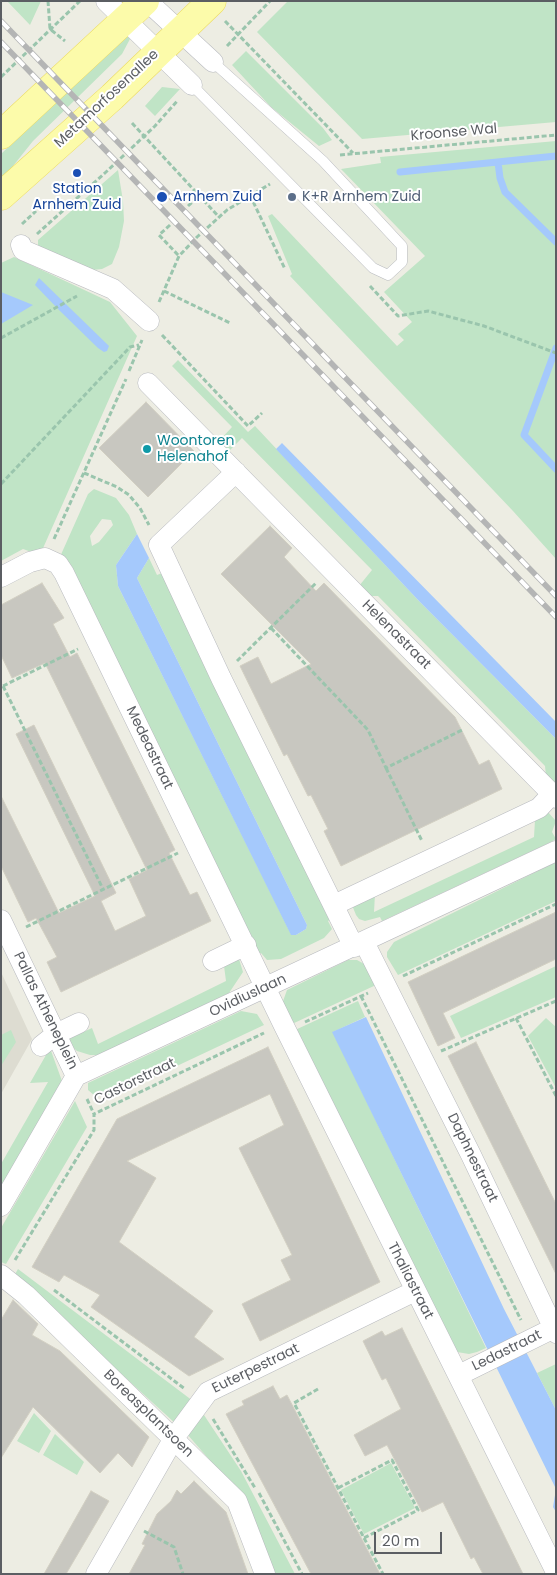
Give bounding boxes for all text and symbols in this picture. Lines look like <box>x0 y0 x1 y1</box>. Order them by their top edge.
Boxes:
street label: Metamorfosenallee <box>51 46 163 152</box>
street label: Kroonse Wal <box>410 121 498 145</box>
marker: Station Arnhem Zuid <box>71 167 83 179</box>
place label: Station Arnhem Zuid <box>33 181 121 213</box>
place label: Arnhem Zuid <box>173 189 262 205</box>
place label: K+R Arnhem Zuid <box>302 189 421 205</box>
marker: Arnhem Zuid <box>155 190 169 204</box>
marker: K+R Arnhem Zuid <box>286 191 298 203</box>
place label: Woontoren Helenahof <box>157 433 234 466</box>
marker: Woontoren Helenahof <box>141 443 153 455</box>
street label: Helenastraat <box>358 597 434 673</box>
street label: Medeastraat <box>122 704 176 792</box>
street label: Pallas Atheneplein <box>9 949 81 1073</box>
street label: Ovidiuslaan <box>207 971 289 1021</box>
street label: Castorstraat <box>92 1055 178 1109</box>
street label: Daphnestraat <box>443 1111 501 1205</box>
street label: Thaliastraat <box>383 1240 437 1322</box>
street label: Ledastraat <box>469 1327 545 1375</box>
street label: Euterpestraat <box>210 1341 302 1397</box>
street label: Boreasplantsoen <box>100 1367 196 1461</box>
scale bar <box>377 1522 444 1554</box>
text: 20 m <box>382 1530 420 1551</box>

